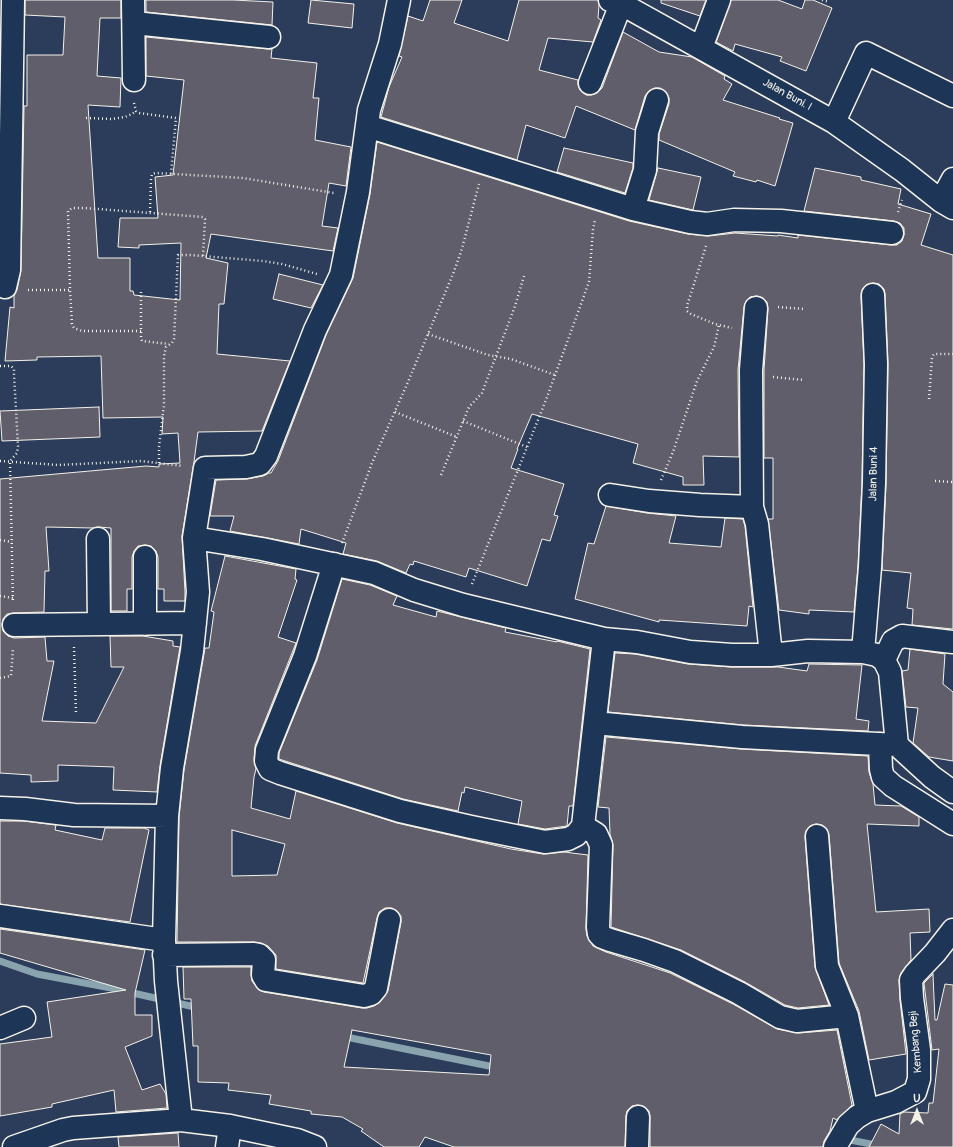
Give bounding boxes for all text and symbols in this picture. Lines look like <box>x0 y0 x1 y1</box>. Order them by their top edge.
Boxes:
street label: Jalan Buni. I <box>760 76 814 114</box>
street label: Jalan Buni 4 <box>867 446 881 502</box>
street label: Kembang Beji <box>907 1010 925 1074</box>
north arrow <box>897 1091 937 1131</box>
text: U <box>913 1092 921 1105</box>

